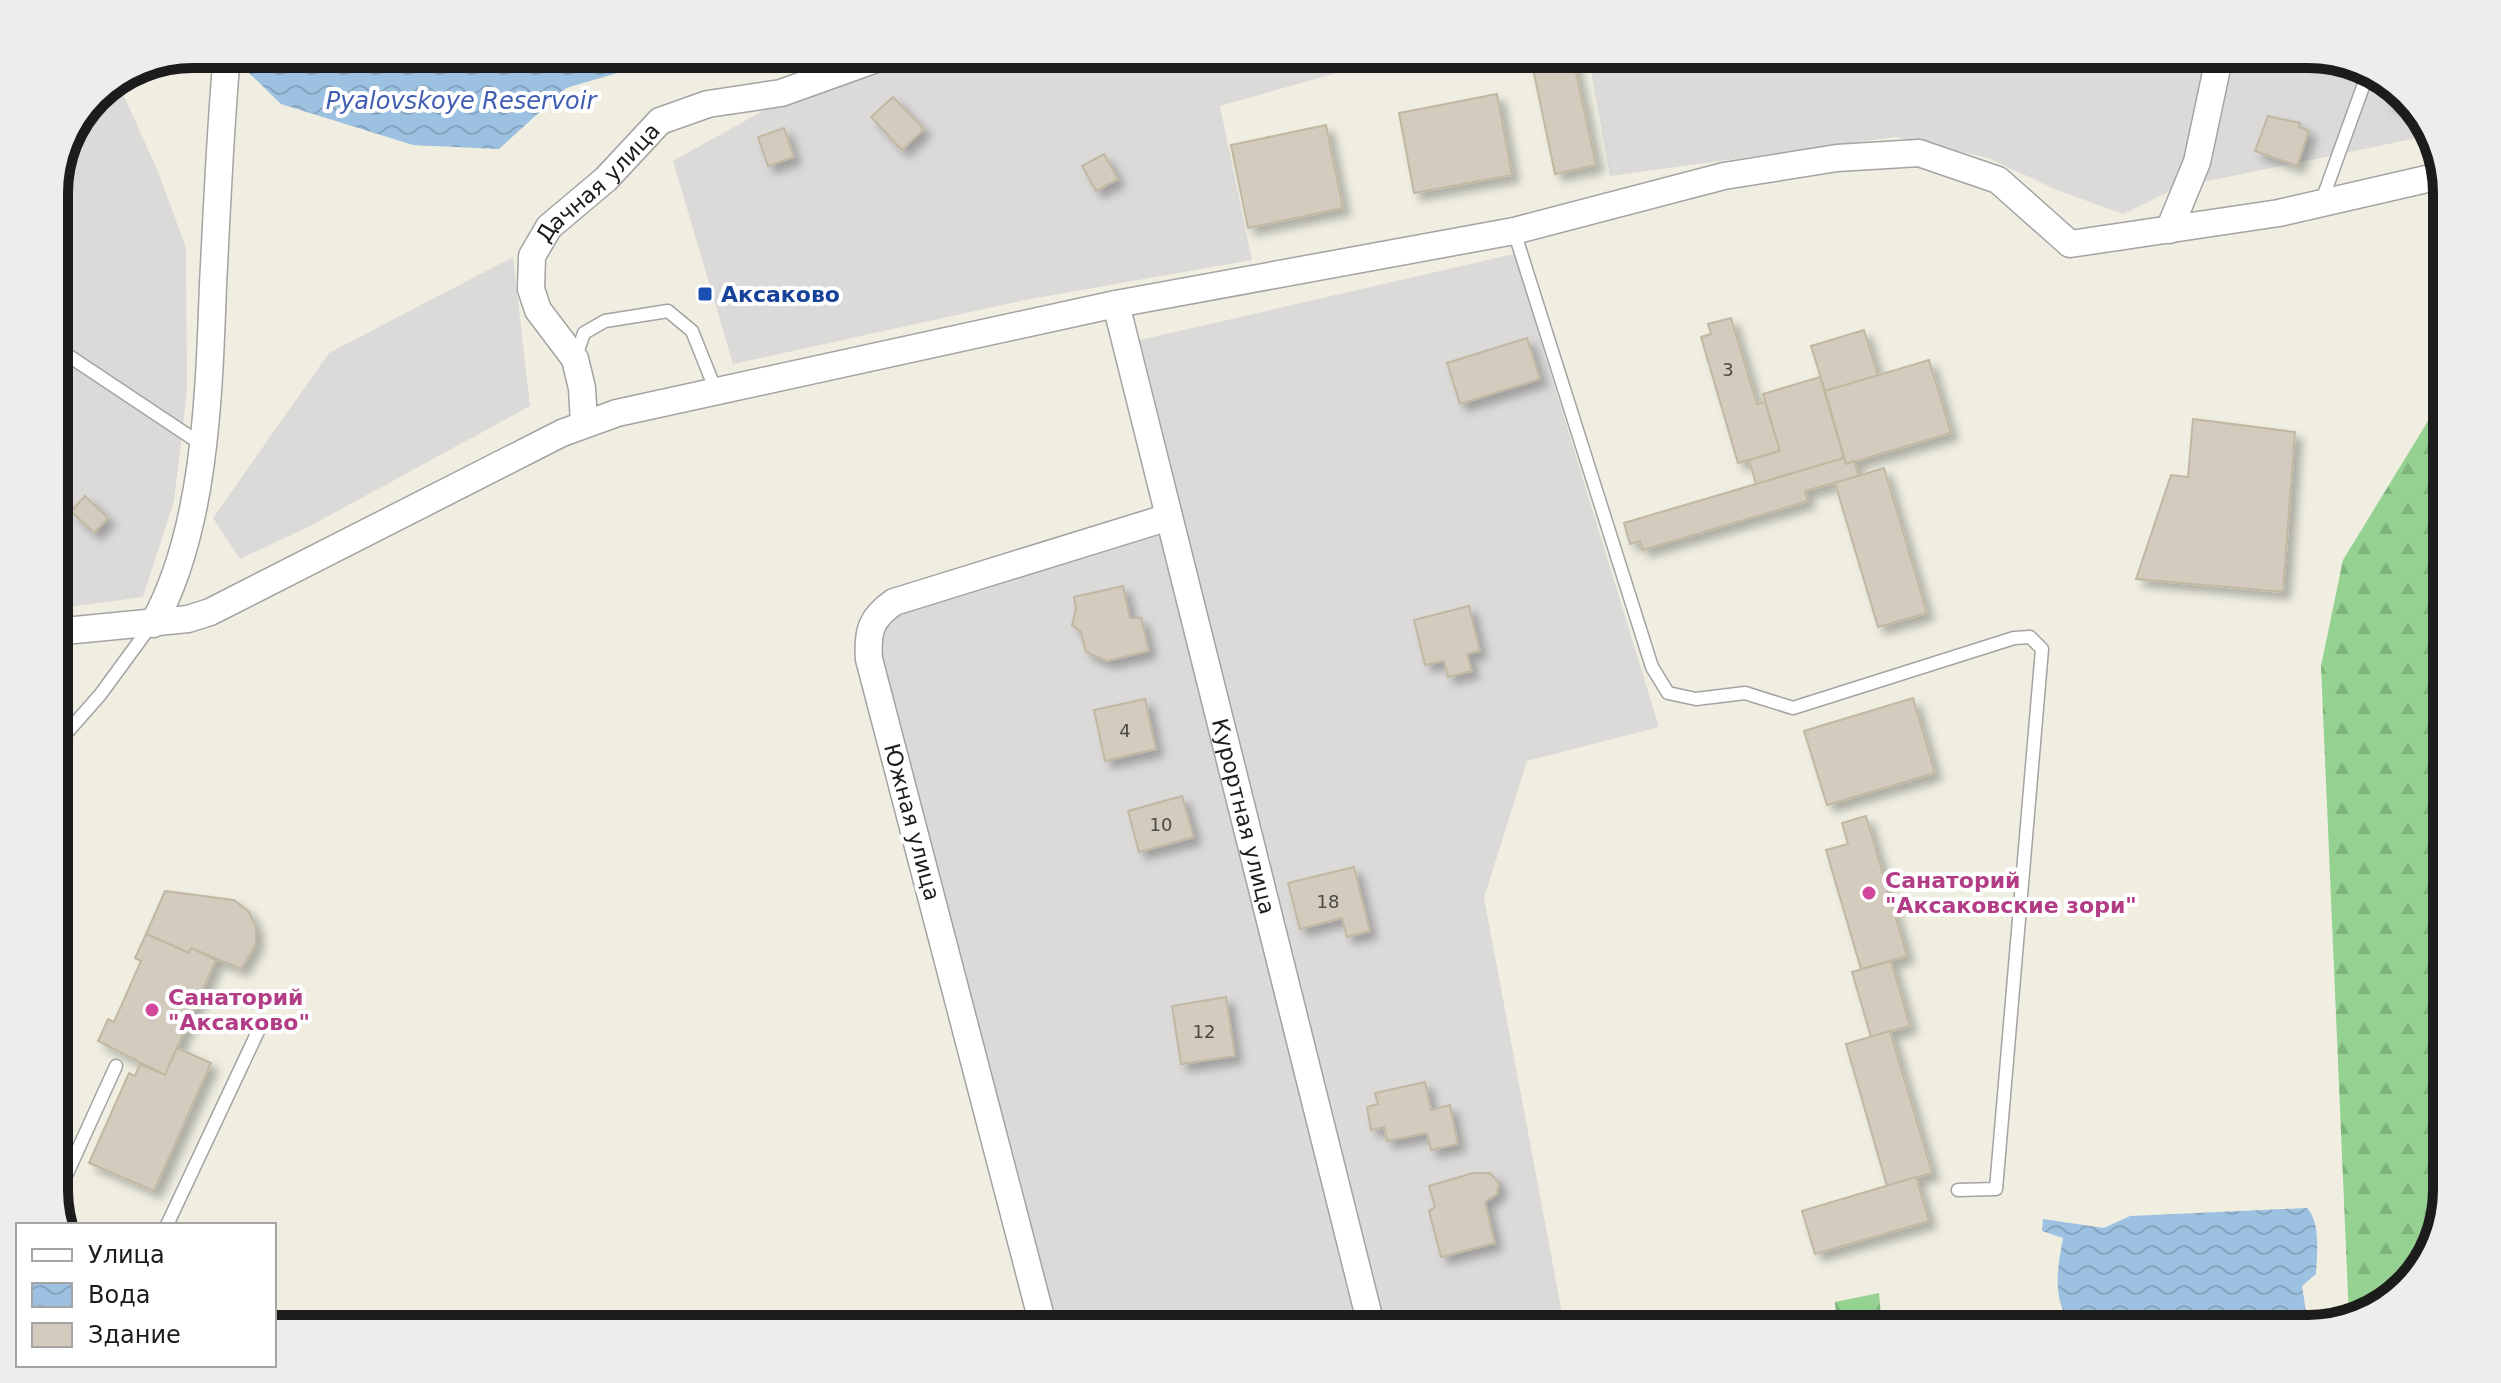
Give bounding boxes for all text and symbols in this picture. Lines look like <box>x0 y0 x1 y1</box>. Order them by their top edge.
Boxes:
water label: Pyalovskoye Reservoir <box>326 87 598 115</box>
street label: Дачная улица <box>531 118 664 246</box>
place label: Аксаково <box>721 282 840 307</box>
marker: Аксаково <box>696 285 714 303</box>
house number: 3 <box>1722 359 1734 380</box>
street label: Курортная улица <box>1207 716 1280 917</box>
house number: 4 <box>1119 720 1131 741</box>
street label: Южная улица <box>879 741 945 903</box>
house number: 10 <box>1150 814 1172 835</box>
place label: Санаторий "Аксаковские зори" <box>1885 868 2137 918</box>
marker: Санаторий "Аксаковские зори" <box>1860 884 1878 902</box>
house number: 18 <box>1317 891 1339 912</box>
place label: Санаторий "Аксаково" <box>168 985 310 1035</box>
marker: Санаторий "Аксаково" <box>143 1001 161 1019</box>
house number: 12 <box>1193 1021 1215 1042</box>
legend <box>16 1223 276 1367</box>
text: Улица <box>88 1241 165 1269</box>
text: Вода <box>88 1281 150 1309</box>
text: Здание <box>88 1321 181 1349</box>

